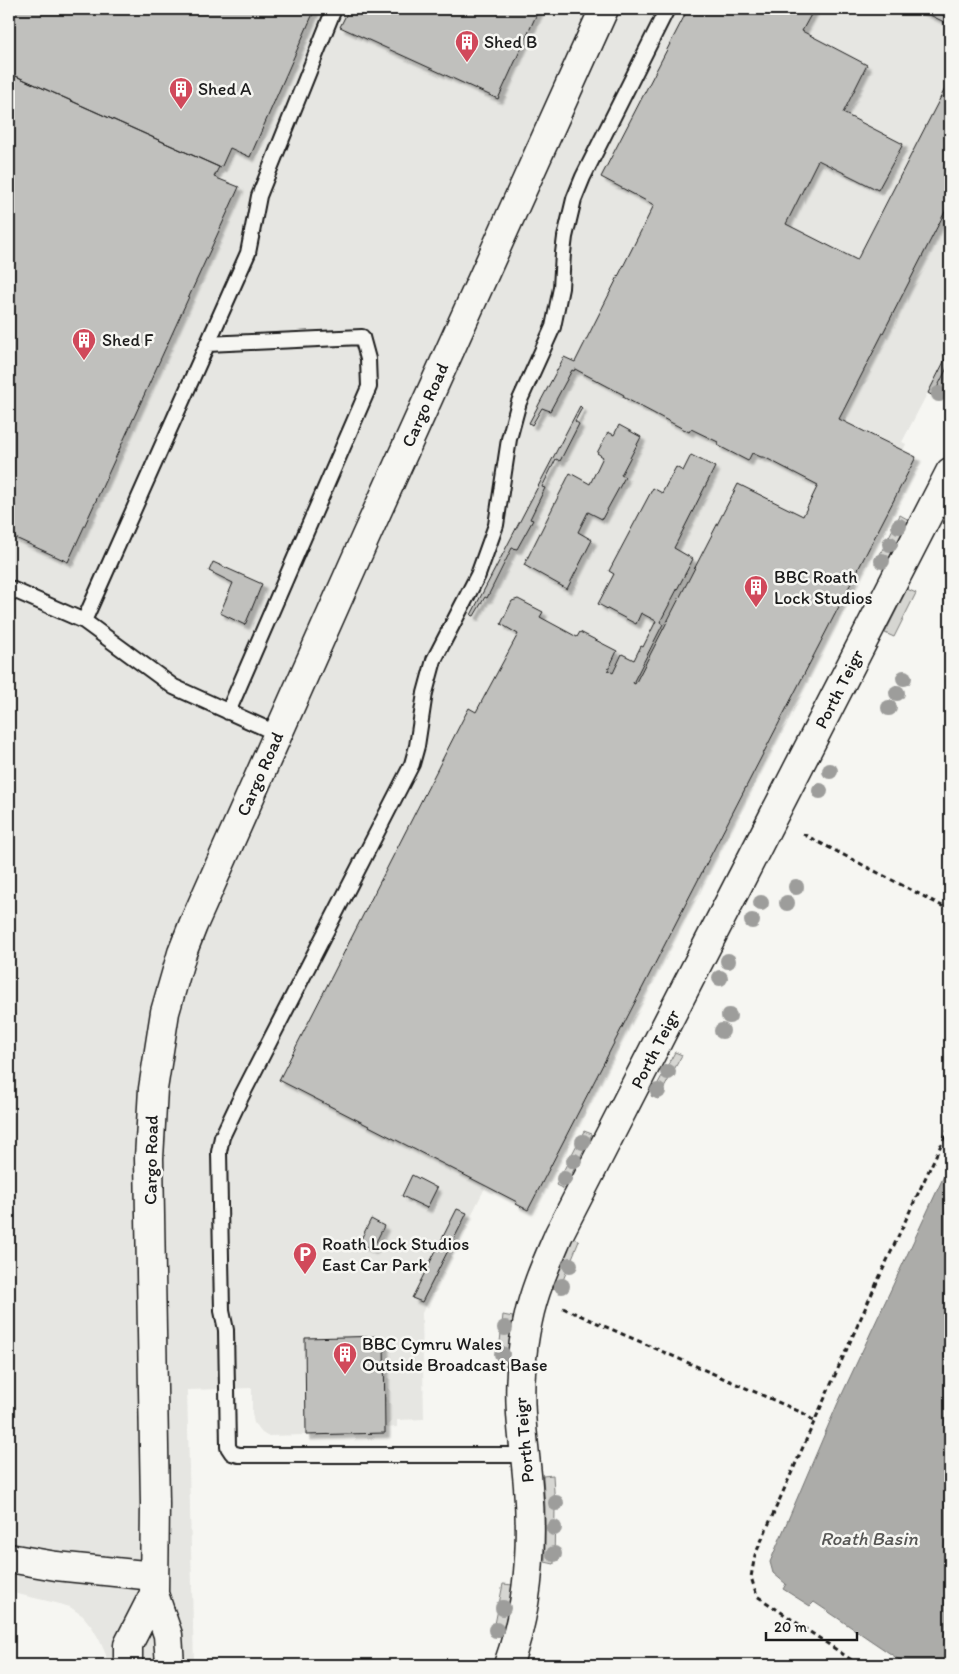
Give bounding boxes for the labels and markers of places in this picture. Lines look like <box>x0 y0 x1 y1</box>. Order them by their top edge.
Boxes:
building icon: Shed B <box>454 29 480 63</box>
place label: Shed B <box>484 31 537 53</box>
building icon: Shed A <box>168 76 194 110</box>
place label: Shed A <box>198 78 252 100</box>
building icon: Shed F <box>71 327 97 361</box>
place label: Shed F <box>102 329 154 351</box>
place label: BBC Roath Lock Studios <box>774 566 872 609</box>
building icon: BBC Roath Lock Studios <box>743 574 769 608</box>
place label: Roath Lock Studios East Car Park <box>322 1233 469 1276</box>
parking icon: Roath Lock Studios East Car Park <box>292 1241 318 1275</box>
place label: BBC Cymru Wales Outside Broadcast Base <box>362 1333 548 1376</box>
building icon: BBC Cymru Wales Outside Broadcast Base <box>332 1341 358 1375</box>

